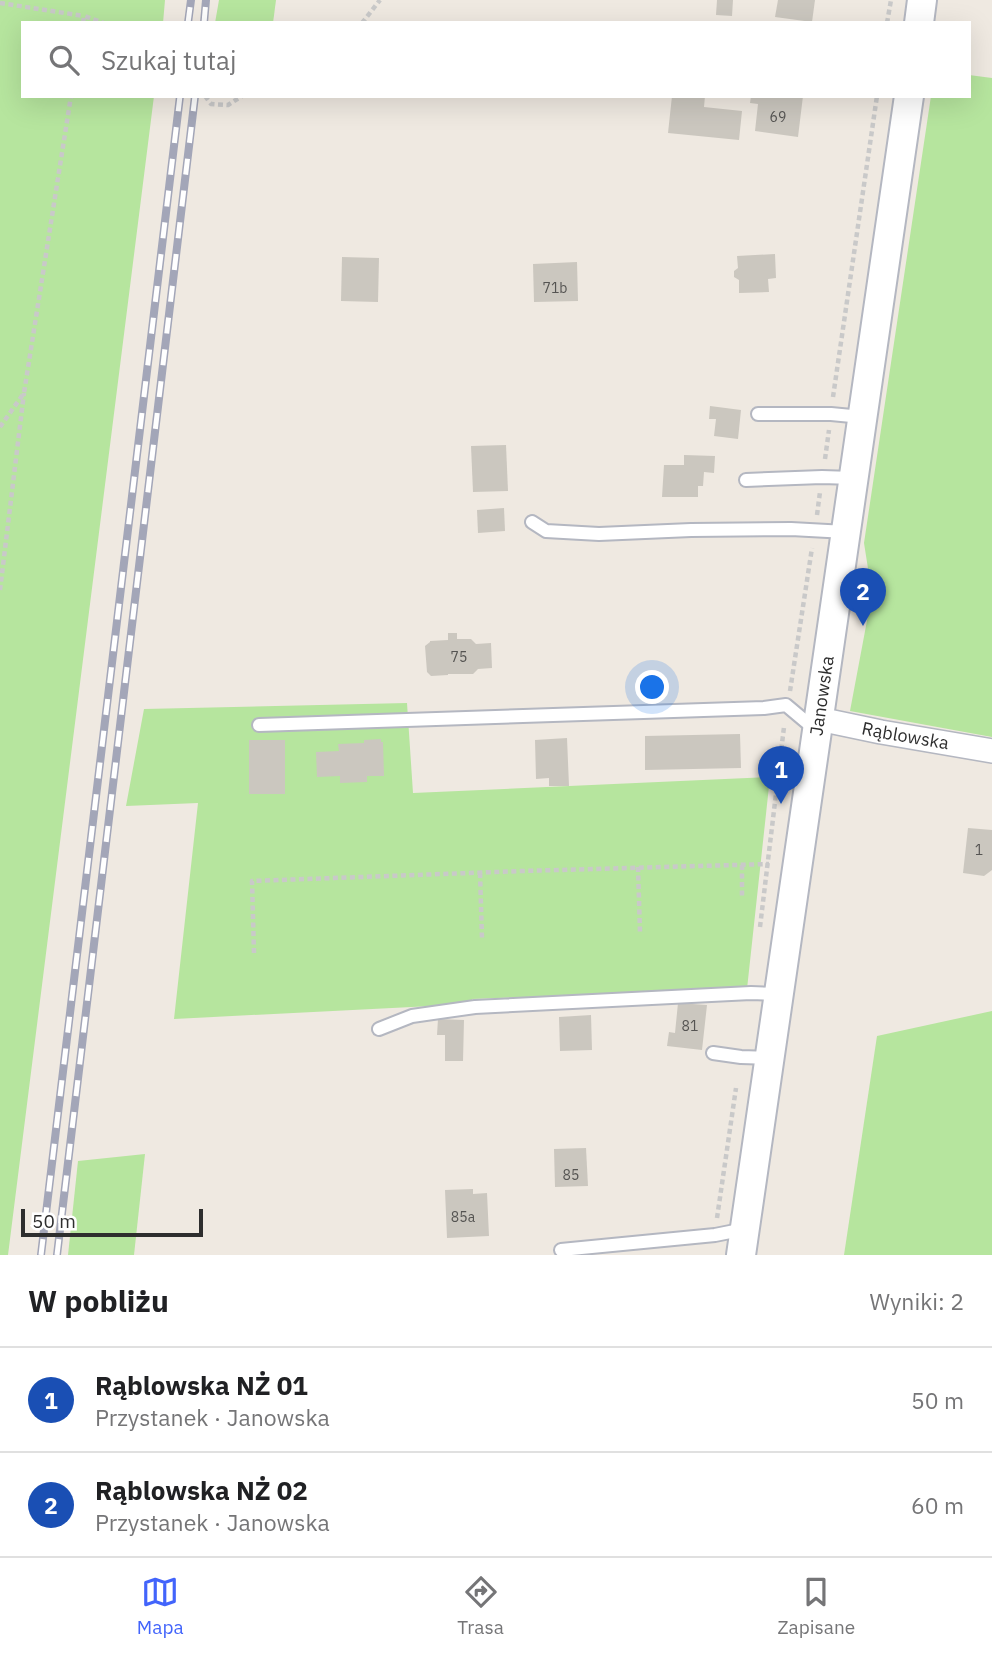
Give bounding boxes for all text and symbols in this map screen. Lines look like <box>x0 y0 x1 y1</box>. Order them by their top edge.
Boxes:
search box <box>21 21 971 98</box>
icon: search <box>45 41 83 79</box>
text: Szukaj tutaj <box>101 43 236 77</box>
house number: 69 <box>770 108 786 126</box>
house number: 71b <box>543 279 567 297</box>
pin: 2 <box>840 568 886 626</box>
house number: 75 <box>451 648 467 666</box>
street label: Janowska <box>804 654 839 737</box>
your location <box>635 670 669 704</box>
street label: Rąblowska <box>860 716 951 754</box>
pin: 1 <box>758 746 804 804</box>
house number: 1 <box>975 841 983 859</box>
house number: 81 <box>682 1017 698 1035</box>
house number: 85 <box>563 1166 579 1184</box>
scale bar <box>21 1206 203 1238</box>
house number: 85a <box>451 1208 476 1226</box>
text: 50 m <box>32 1209 76 1233</box>
text: W pobliżu <box>28 1281 169 1320</box>
text: Wyniki: 2 <box>869 1286 964 1316</box>
text: Rąblowska NŻ 01 <box>95 1368 308 1402</box>
text: 1 <box>44 1385 58 1415</box>
text: 50 m <box>911 1385 964 1415</box>
text: Przystanek · Janowska <box>95 1402 330 1432</box>
text: Rąblowska NŻ 02 <box>95 1473 308 1507</box>
text: 2 <box>44 1490 58 1520</box>
text: 60 m <box>911 1490 964 1520</box>
text: Przystanek · Janowska <box>95 1507 330 1537</box>
tab: Mapa <box>137 1573 184 1639</box>
tab: Trasa <box>457 1573 504 1639</box>
tab: Zapisane <box>778 1573 855 1639</box>

